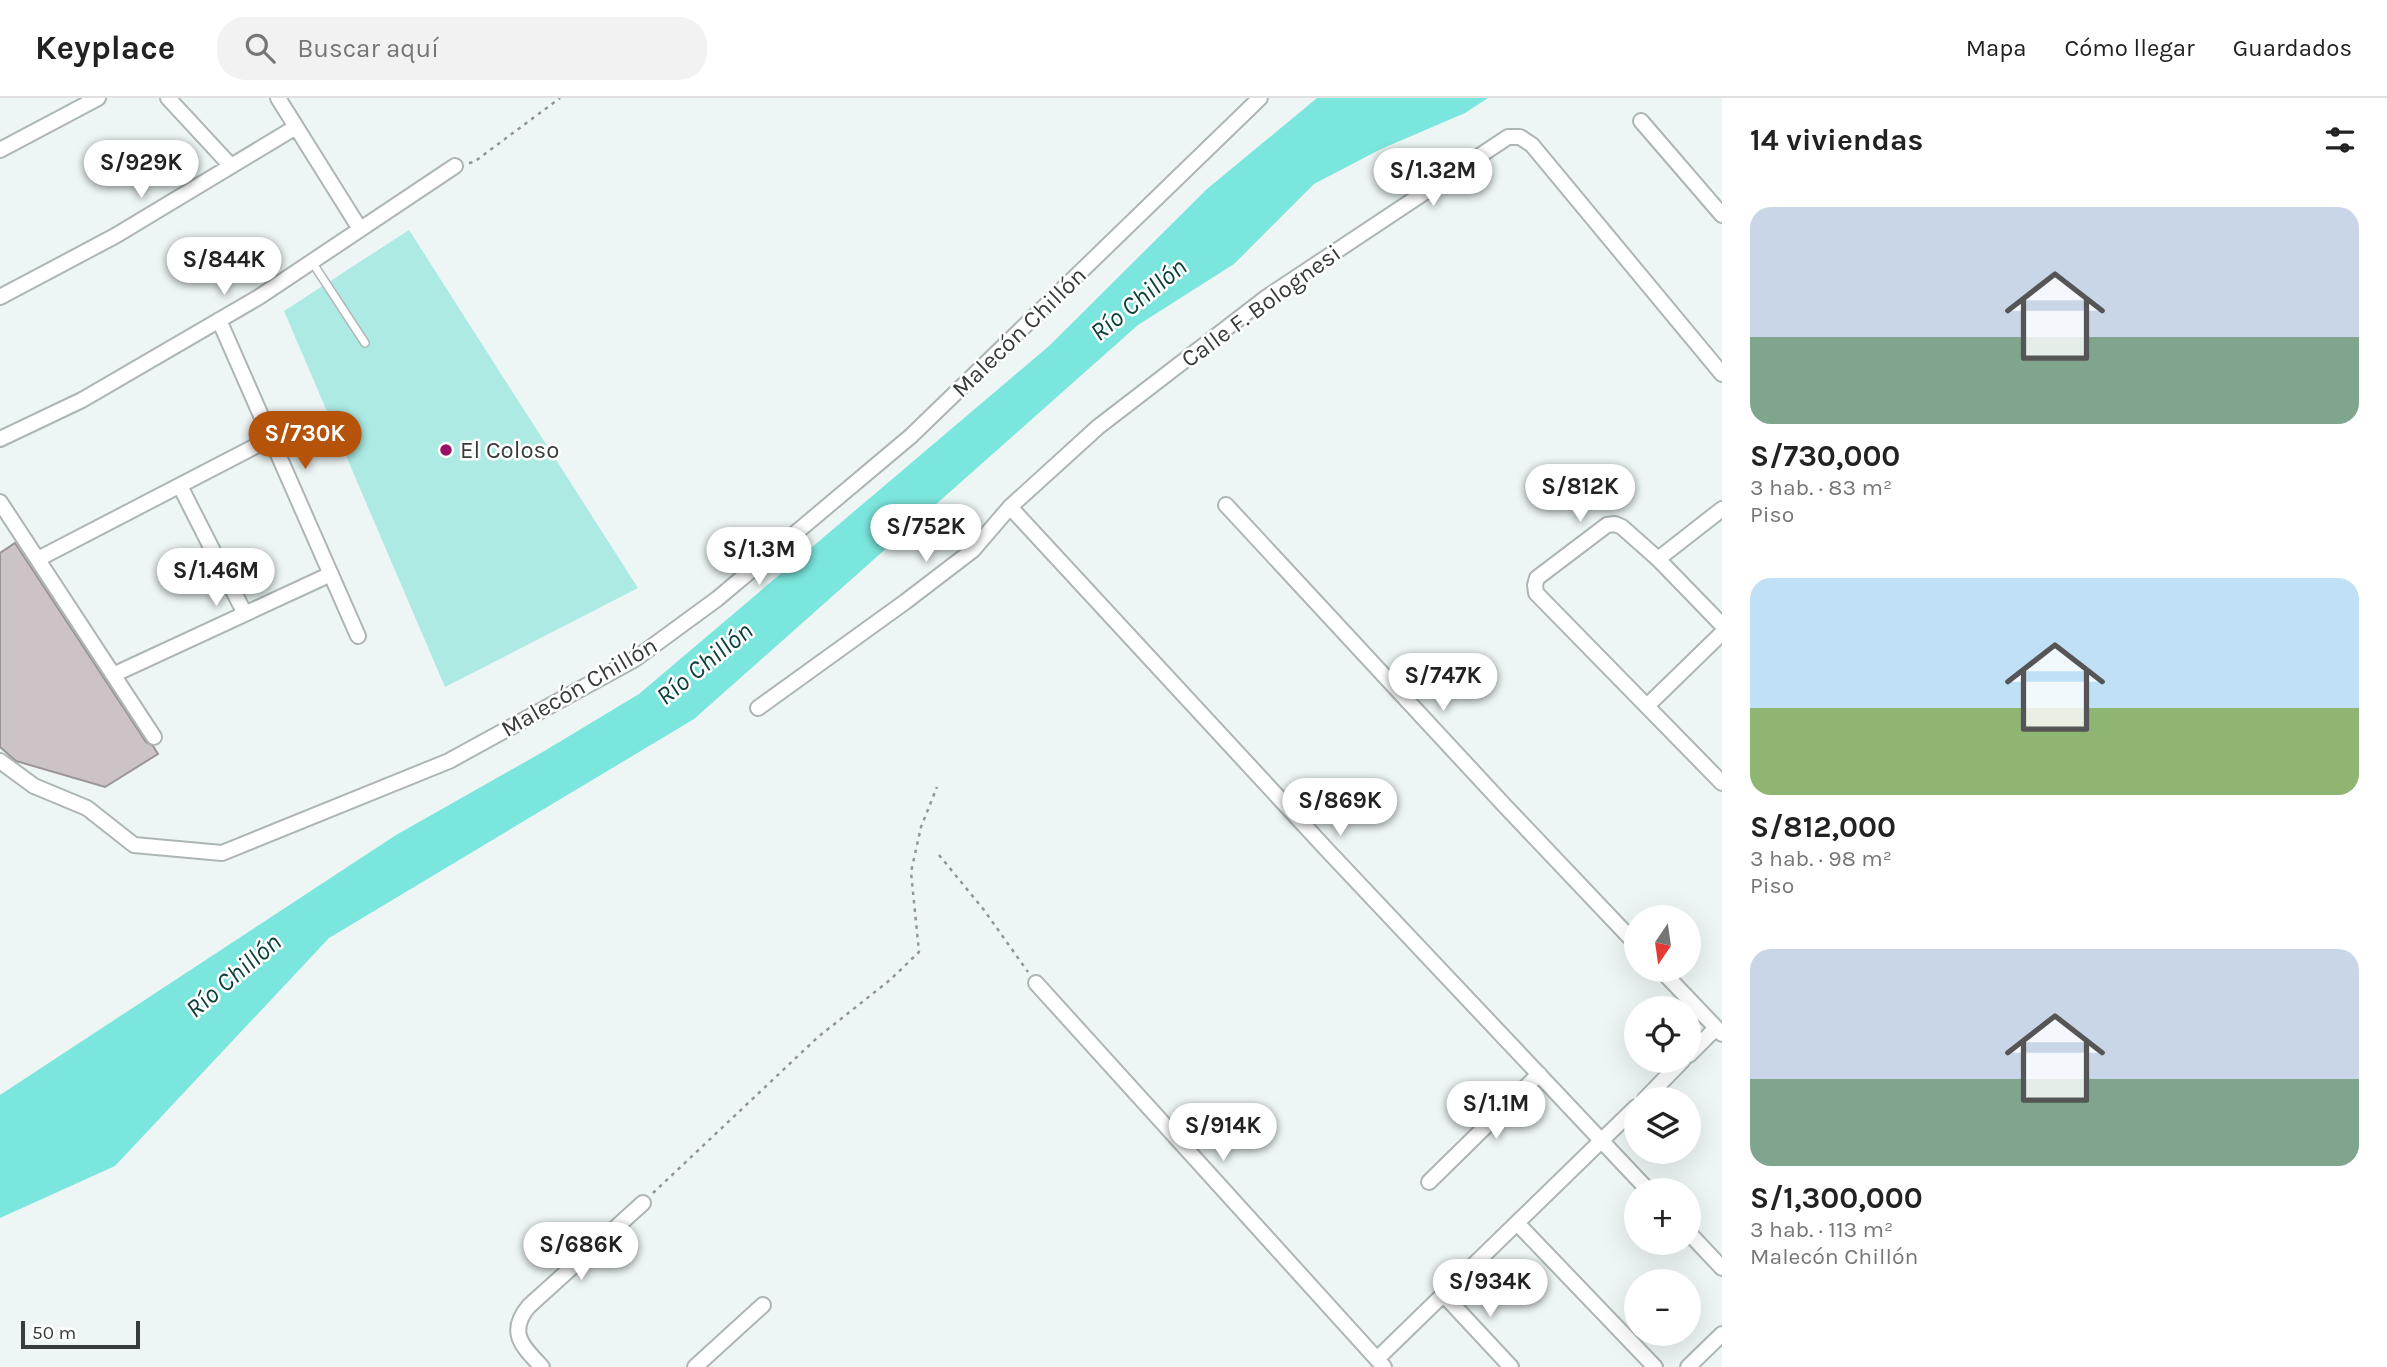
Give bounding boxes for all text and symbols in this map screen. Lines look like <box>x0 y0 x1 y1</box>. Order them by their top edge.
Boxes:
search box <box>217 17 707 80</box>
text: Keyplace <box>35 29 175 67</box>
icon: search <box>241 29 279 67</box>
text: Buscar aquí <box>297 33 439 64</box>
text: Mapa <box>1966 34 2026 62</box>
text: Cómo llegar <box>2064 34 2195 62</box>
text: Guardados <box>2233 34 2352 62</box>
icon: filters <box>2321 121 2359 159</box>
text: 14 viviendas <box>1750 122 1923 158</box>
pin: S/929K <box>84 140 198 200</box>
pin: S/1.32M <box>1368 148 1498 208</box>
text: S/929K <box>100 149 182 176</box>
text: S/1.32M <box>1390 157 1477 184</box>
pin: S/844K <box>167 238 281 297</box>
street label: Calle F. Bolognesi <box>1176 239 1346 373</box>
text: S/844K <box>183 246 265 273</box>
water label: Río Chillón <box>1084 251 1193 348</box>
icon: home <box>1992 253 2118 379</box>
street label: Malecón Chillón <box>946 261 1092 403</box>
pin: S/730K <box>248 412 362 471</box>
text: S/730K <box>265 420 345 447</box>
place label: El Coloso <box>460 436 559 464</box>
text: S/730,000 <box>1750 438 1900 474</box>
marker: El Coloso <box>438 442 454 458</box>
pin: S/812K <box>1523 464 1637 524</box>
text: S/812K <box>1541 473 1619 500</box>
text: 3 hab. · 83 m² <box>1750 474 1892 501</box>
text: Piso <box>1750 501 1794 528</box>
pin: S/752K <box>869 504 983 564</box>
text: S/752K <box>886 513 966 540</box>
pin: S/1.3M <box>702 528 816 587</box>
text: S/1.3M <box>722 536 796 563</box>
pin: S/1.46M <box>151 548 281 608</box>
text: S/1.46M <box>173 557 259 584</box>
water label: Río Chillón <box>650 615 759 712</box>
icon: home <box>1992 624 2118 750</box>
street label: Malecón Chillón <box>496 631 662 743</box>
pin: S/747K <box>1386 654 1500 713</box>
text: S/747K <box>1404 662 1482 689</box>
pin: S/869K <box>1283 778 1397 838</box>
text: S/869K <box>1298 787 1382 814</box>
text: S/812,000 <box>1750 809 1896 845</box>
text: 3 hab. · 98 m² <box>1750 845 1892 872</box>
text: Piso <box>1750 872 1794 899</box>
north arrow <box>1624 905 1701 982</box>
map controls <box>1624 905 1701 1346</box>
water label: Río Chillón <box>179 926 287 1024</box>
icon: home <box>1992 995 2118 1121</box>
button: locate <box>1624 996 1701 1073</box>
pin: S/1.1M <box>1439 1082 1553 1141</box>
button: layers <box>1624 1087 1701 1164</box>
text: S/1.1M <box>1463 1090 1529 1117</box>
pin: S/914K <box>1166 1104 1280 1163</box>
text: S/914K <box>1185 1112 1261 1139</box>
button: + <box>1624 1178 1701 1255</box>
text: S/1,300,000 <box>1750 1180 1923 1216</box>
text: 3 hab. · 113 m² <box>1750 1216 1893 1243</box>
pin: S/686K <box>524 1222 638 1282</box>
text: S/686K <box>539 1231 623 1258</box>
text: Malecón Chillón <box>1750 1243 1918 1270</box>
pin: S/934K <box>1433 1260 1547 1319</box>
text: S/934K <box>1449 1268 1531 1295</box>
button: − <box>1624 1269 1701 1346</box>
scale bar <box>21 1318 140 1350</box>
text: 50 m <box>32 1322 76 1344</box>

